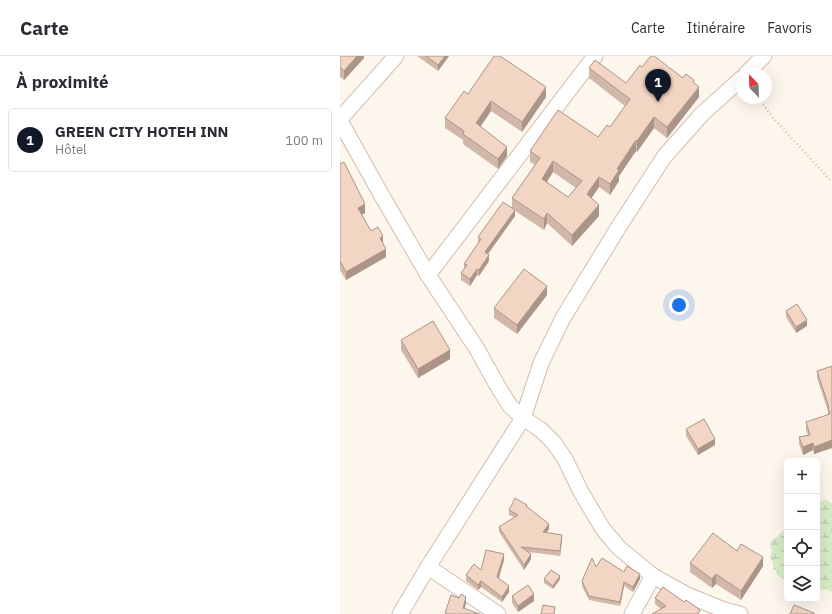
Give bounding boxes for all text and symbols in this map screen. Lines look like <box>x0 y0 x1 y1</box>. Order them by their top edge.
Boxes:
text: Carte <box>20 16 69 40</box>
text: Carte <box>631 19 665 37</box>
text: Itinéraire <box>687 19 745 37</box>
text: Favoris <box>767 19 812 37</box>
north arrow <box>736 68 772 104</box>
pin: 1 <box>645 69 671 102</box>
text: À proximité <box>16 71 109 93</box>
text: GREEN CITY HOTEH INN <box>55 122 228 141</box>
text: 1 <box>26 132 34 149</box>
text: 100 m <box>285 132 323 149</box>
text: Hôtel <box>55 141 87 158</box>
your location <box>669 295 689 315</box>
map controls <box>784 458 820 602</box>
button: + <box>784 458 820 494</box>
button: − <box>784 494 820 530</box>
button: locate <box>784 530 820 566</box>
button: layers <box>784 566 820 602</box>

